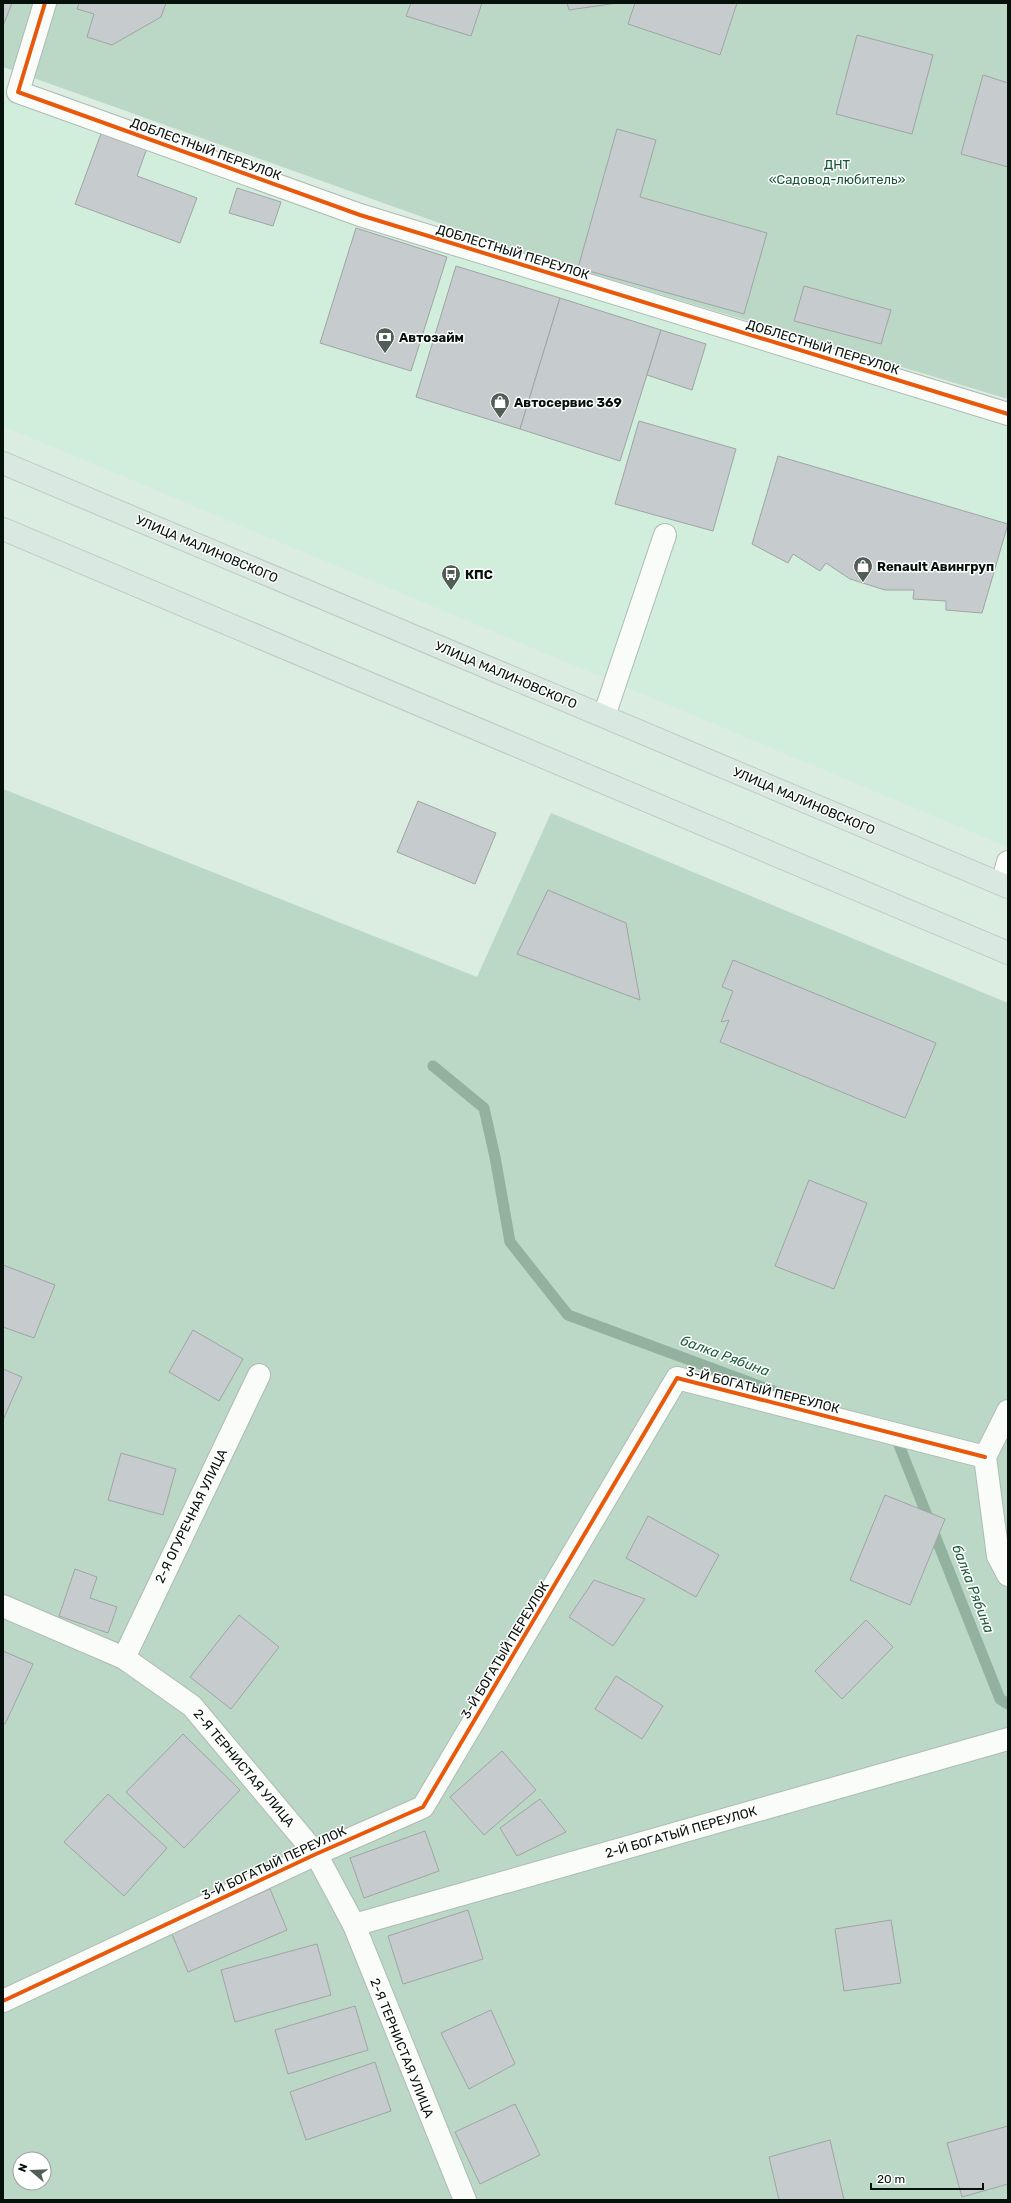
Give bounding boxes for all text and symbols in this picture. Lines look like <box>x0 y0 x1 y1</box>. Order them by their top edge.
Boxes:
street label: ДОБЛЕСТНЫЙ ПЕРЕУЛОК <box>129 115 283 183</box>
park label: ДНТ «Садовод-любитель» <box>769 157 905 187</box>
street label: ДОБЛЕСТНЫЙ ПЕРЕУЛОК <box>435 222 591 282</box>
street label: ДОБЛЕСТНЫЙ ПЕРЕУЛОК <box>745 317 901 377</box>
bank icon: Автозайм <box>374 326 396 354</box>
place label: Автозайм <box>399 330 464 345</box>
shop icon: Автосервис 369 <box>489 391 511 419</box>
place label: Автосервис 369 <box>514 395 622 410</box>
street label: УЛИЦА МАЛИНОВСКОГО <box>134 512 280 586</box>
shop icon: Renault Авингруп <box>852 555 874 583</box>
place label: Renault Авингруп <box>877 559 994 574</box>
bus stop icon: КПС <box>440 563 462 591</box>
place label: КПС <box>465 567 493 582</box>
street label: УЛИЦА МАЛИНОВСКОГО <box>433 638 579 712</box>
street label: УЛИЦА МАЛИНОВСКОГО <box>731 764 877 838</box>
water label: балка Рябина <box>678 1332 772 1380</box>
street label: 3-Й БОГАТЫЙ ПЕРЕУЛОК <box>685 1364 841 1416</box>
street label: 2-Я ОГУРЕЧНАЯ УЛИЦА <box>152 1446 230 1586</box>
water label: балка Рябина <box>948 1542 998 1636</box>
street label: 3-Й БОГАТЫЙ ПЕРЕУЛОК <box>458 1579 552 1721</box>
street label: 2-Я ТЕРНИСТАЯ УЛИЦА <box>190 1706 298 1830</box>
street label: 2-Й БОГАТЫЙ ПЕРЕУЛОК <box>603 1803 759 1861</box>
street label: 3-Й БОГАТЫЙ ПЕРЕУЛОК <box>199 1823 349 1903</box>
street label: 2-Я ТЕРНИСТАЯ УЛИЦА <box>367 1976 437 2120</box>
north arrow <box>12 2151 52 2191</box>
text: N <box>16 2162 30 2174</box>
scale bar <box>871 2165 983 2191</box>
text: 20 m <box>877 2172 905 2186</box>

